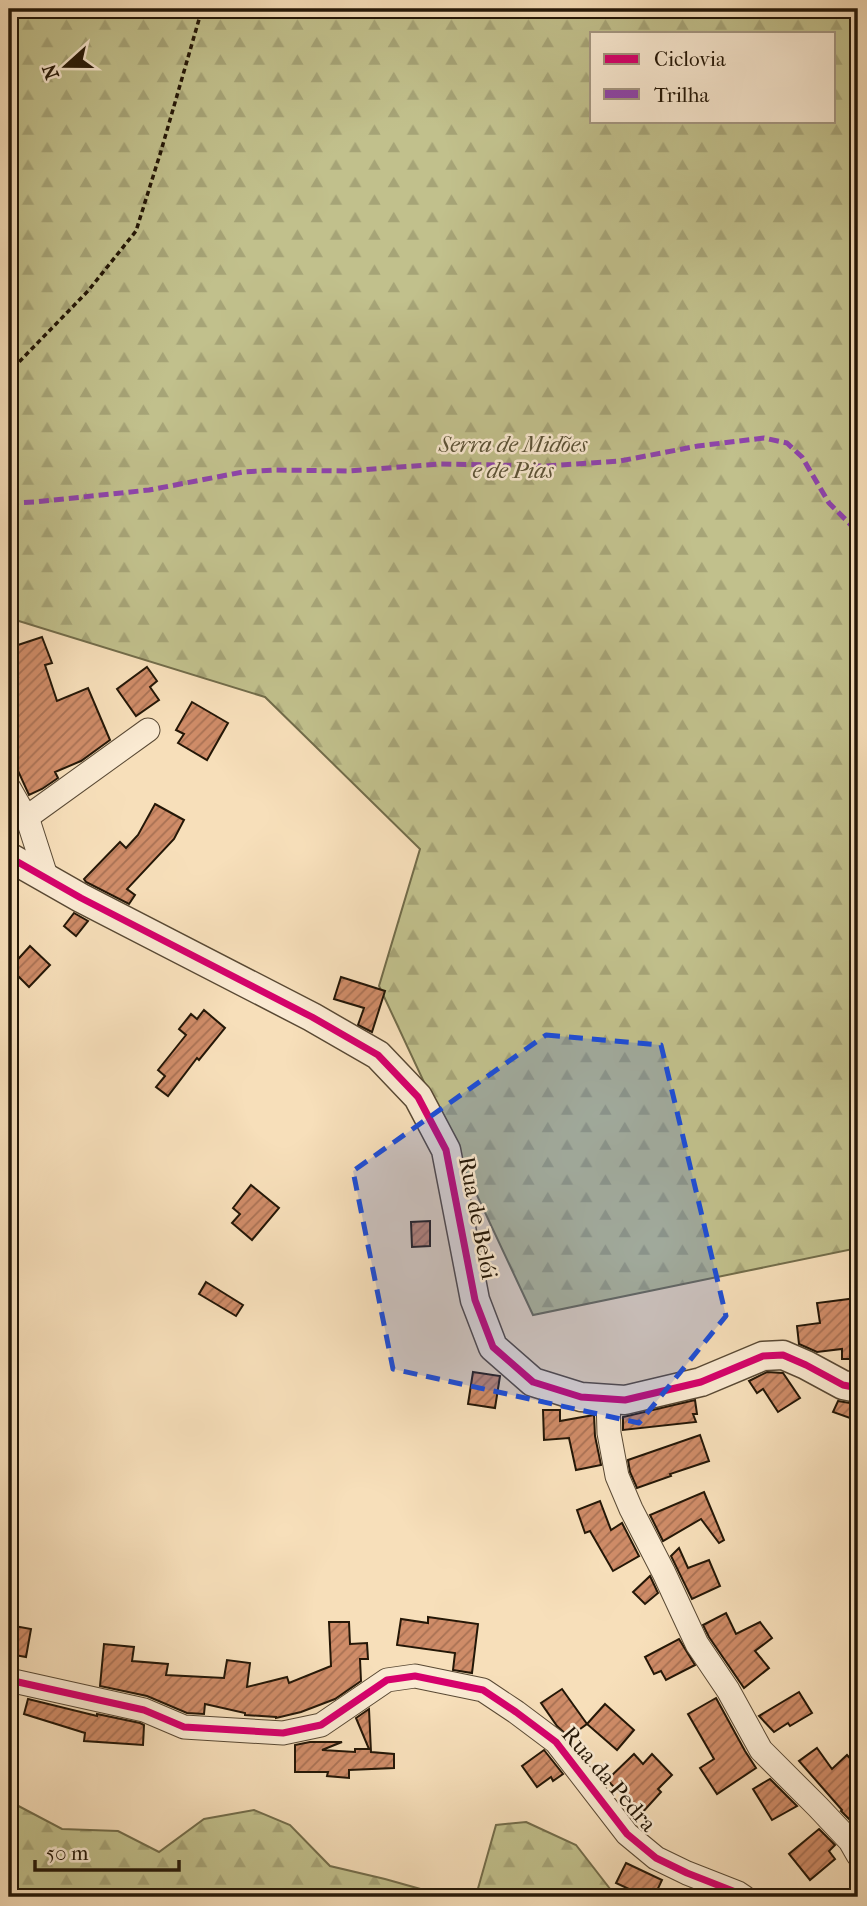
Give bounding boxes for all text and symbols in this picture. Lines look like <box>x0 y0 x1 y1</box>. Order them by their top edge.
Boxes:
north arrow <box>32 32 102 102</box>
legend <box>590 32 836 122</box>
text: Ciclovia <box>654 47 726 71</box>
text: N <box>38 61 64 82</box>
text: Trilha <box>654 83 709 107</box>
park label: Serra de Midões e de Pias <box>438 431 588 484</box>
street label: Rua de Belói <box>453 1154 503 1282</box>
street label: Rua da Pedra <box>556 1721 662 1837</box>
scale bar <box>35 1829 178 1873</box>
text: 50 m <box>46 1841 89 1865</box>

